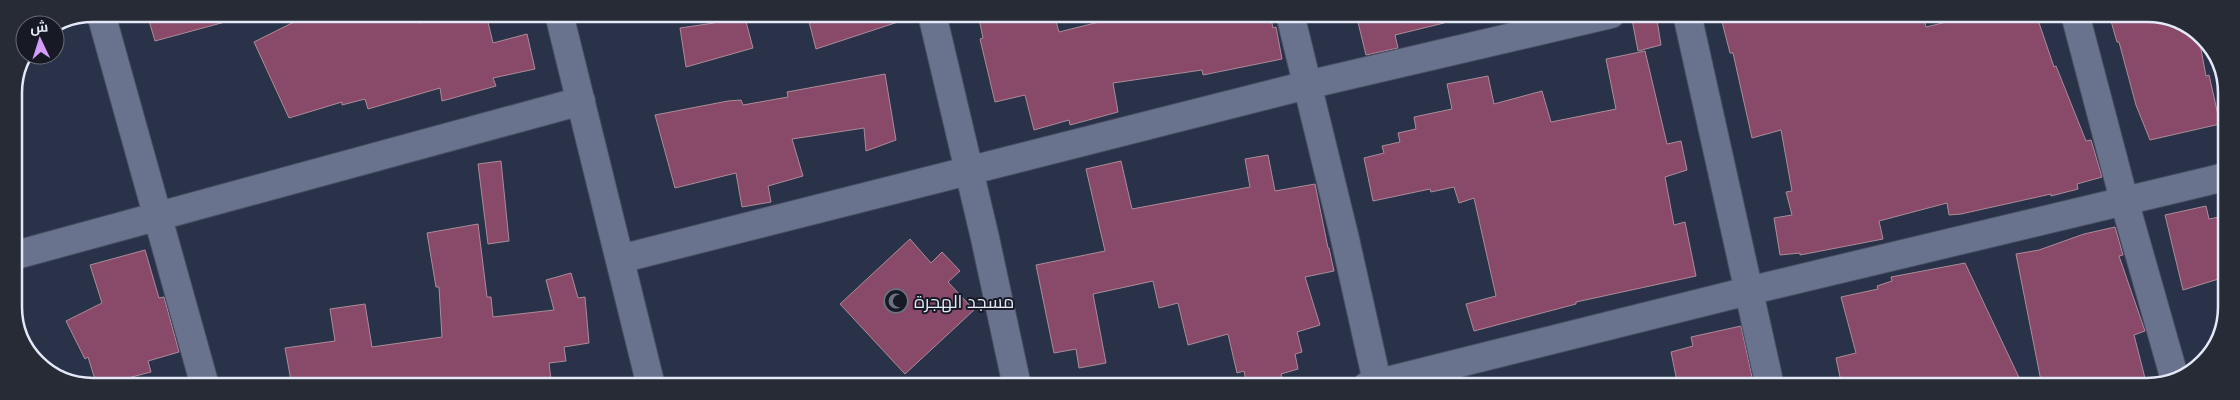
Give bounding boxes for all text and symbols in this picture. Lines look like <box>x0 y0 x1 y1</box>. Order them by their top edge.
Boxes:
north arrow <box>15 15 65 65</box>
text: ش <box>30 18 49 37</box>
mosque icon: مسجد الهجرة <box>883 288 909 314</box>
place label: مسجد الهجرة <box>914 291 1014 313</box>

